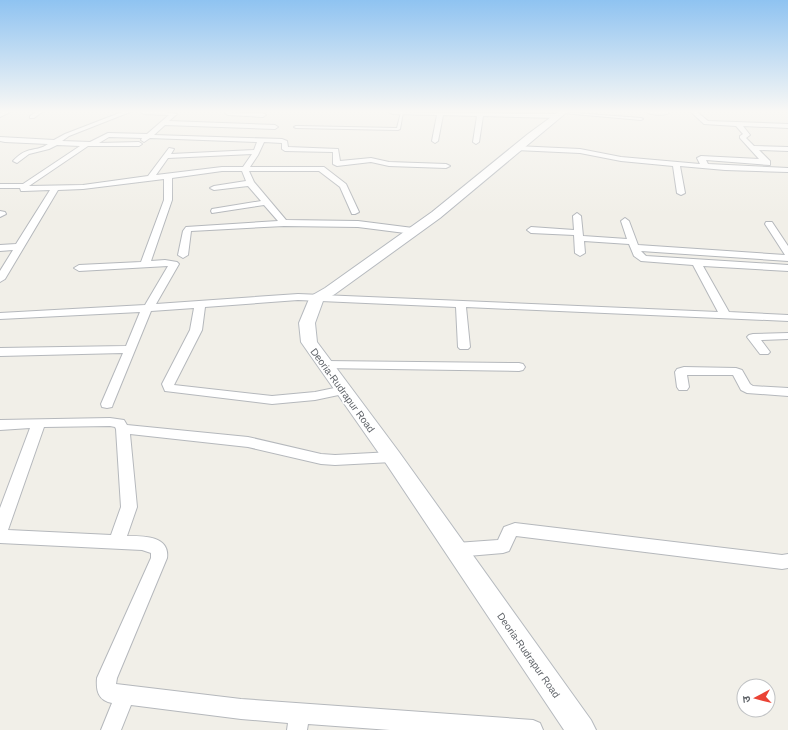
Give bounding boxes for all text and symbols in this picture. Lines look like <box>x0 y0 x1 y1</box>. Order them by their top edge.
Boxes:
street label: Deoria-Rudrapur Road <box>308 346 377 434</box>
street label: Deoria-Rudrapur Road <box>495 611 562 700</box>
north arrow <box>736 678 776 718</box>
text: उ <box>740 695 752 703</box>

